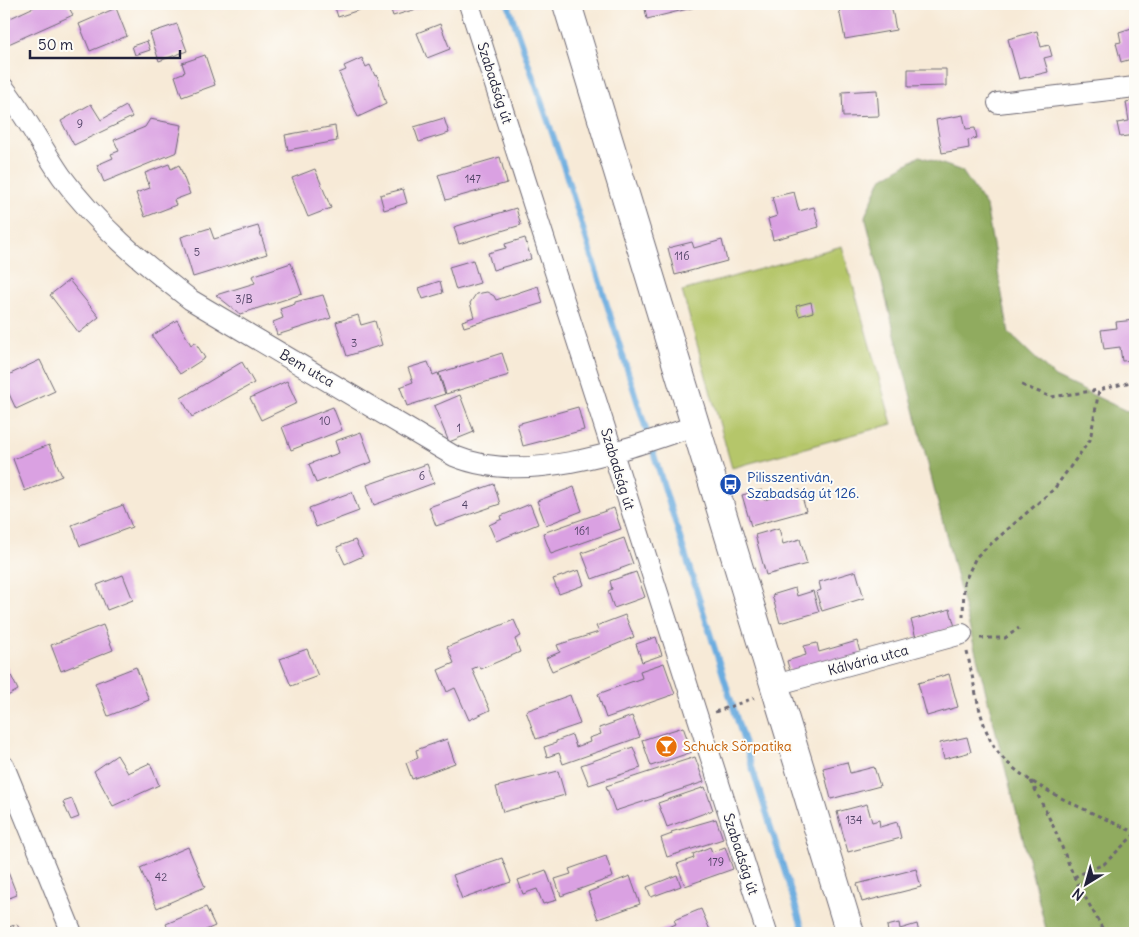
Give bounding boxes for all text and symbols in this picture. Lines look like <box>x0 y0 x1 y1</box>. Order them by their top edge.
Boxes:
scale bar <box>30 28 180 60</box>
text: 50 m <box>38 35 73 54</box>
street label: Szabadság út <box>473 40 517 126</box>
house number: 9 <box>77 117 83 131</box>
house number: 147 <box>465 172 482 186</box>
house number: 5 <box>194 245 200 259</box>
house number: 116 <box>674 249 690 263</box>
house number: 3/B <box>235 292 253 306</box>
house number: 3 <box>351 336 357 350</box>
street label: Bem utca <box>276 345 338 391</box>
house number: 10 <box>319 414 331 428</box>
house number: 1 <box>457 421 461 435</box>
street label: Szabadság út <box>597 426 639 512</box>
place label: Pilisszentiván, Szabadság út 126. <box>747 468 859 502</box>
house number: 6 <box>419 469 425 483</box>
bus stop icon: Pilisszentiván, Szabadság út 126. <box>719 473 743 497</box>
house number: 4 <box>462 498 468 512</box>
house number: 161 <box>574 524 590 538</box>
street label: Kálvária utca <box>826 641 910 679</box>
bar icon: Schuck Sörpatika <box>655 734 679 758</box>
place label: Schuck Sörpatika <box>683 737 792 755</box>
street label: Szabadság út <box>719 811 763 897</box>
house number: 134 <box>846 813 862 827</box>
house number: 179 <box>708 855 724 869</box>
north arrow <box>1062 860 1112 910</box>
house number: 42 <box>155 870 167 884</box>
text: N <box>1069 884 1087 904</box>

